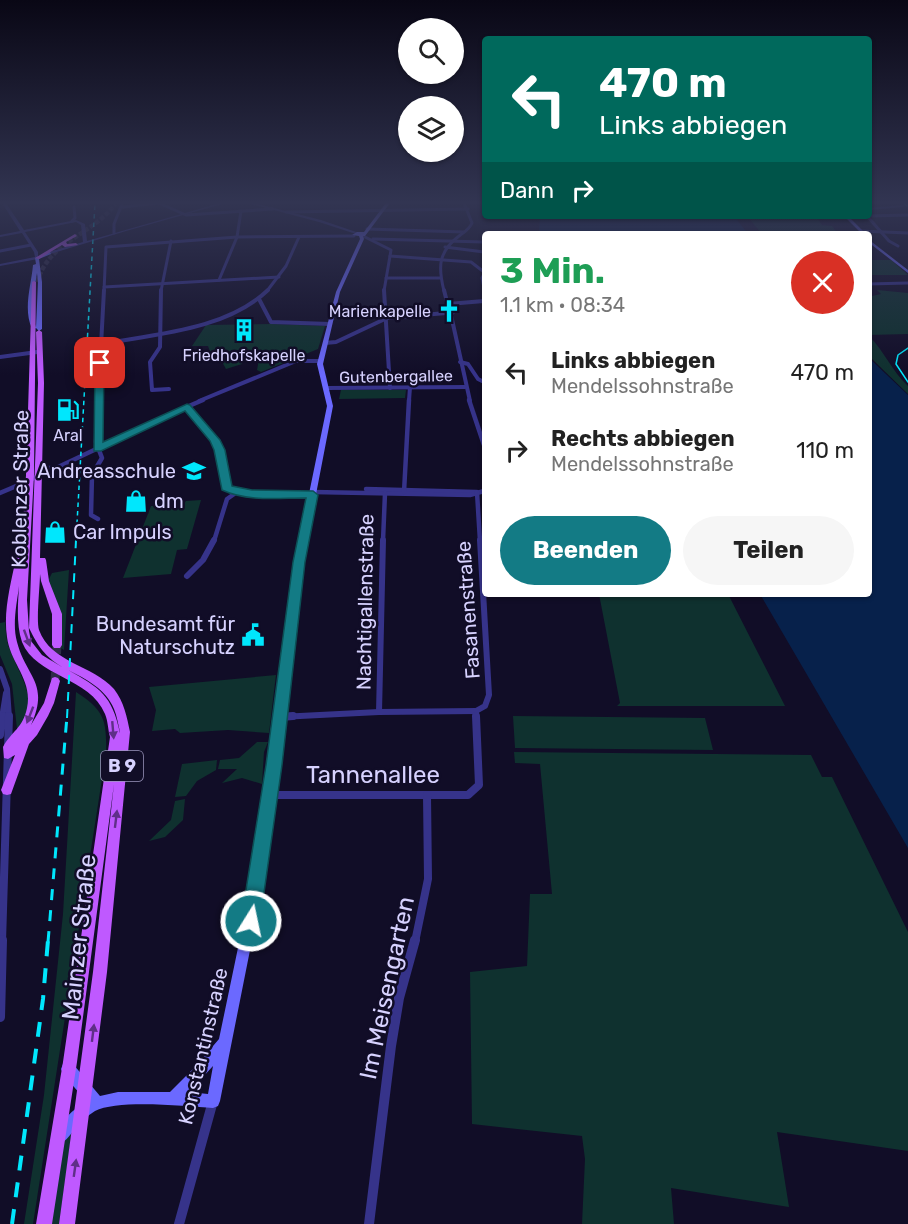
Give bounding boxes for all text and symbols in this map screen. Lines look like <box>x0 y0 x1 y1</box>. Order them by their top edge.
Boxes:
map controls <box>398 18 464 162</box>
button: search <box>398 18 464 84</box>
text: 470 m <box>599 58 727 108</box>
icon: left <box>500 60 578 138</box>
button: layers <box>398 96 464 162</box>
text: Links abbiegen <box>599 109 787 141</box>
icon: right <box>566 174 599 207</box>
text: Dann <box>500 177 554 204</box>
text: 3 Min. <box>500 249 605 292</box>
button: close <box>791 251 854 314</box>
text: 1.1 km · 08:34 <box>500 293 625 317</box>
church icon: Marienkapelle <box>436 298 462 324</box>
place label: Marienkapelle <box>329 302 431 321</box>
building icon: Friedhofskapelle <box>231 317 257 343</box>
pin <box>74 337 125 388</box>
icon: arrive <box>83 346 116 379</box>
place label: Friedhofskapelle <box>183 346 305 365</box>
text: Links abbiegen <box>551 347 715 374</box>
icon: left <box>500 356 533 389</box>
text: 470 m <box>791 359 854 386</box>
street label: Gutenbergallee <box>339 366 453 387</box>
text: Mendelssohnstraße <box>551 374 734 398</box>
fuel station icon: Aral <box>55 397 81 423</box>
street label: Koblenzer Straße <box>7 410 33 568</box>
text: Rechts abbiegen <box>551 425 735 452</box>
place label: Aral <box>53 426 83 445</box>
icon: right <box>500 434 533 467</box>
text: 110 m <box>796 437 854 464</box>
text: Mendelssohnstraße <box>551 452 734 476</box>
school or university icon: Andreasschule <box>181 458 207 484</box>
place label: Andreasschule <box>37 459 176 483</box>
shop icon: dm <box>123 488 149 514</box>
place label: dm <box>154 489 184 513</box>
street label: Nachtigallenstraße <box>351 514 379 690</box>
button: Beenden <box>500 516 671 585</box>
button: Teilen <box>683 516 854 585</box>
shop icon: Car Impuls <box>42 519 68 545</box>
place label: Car Impuls <box>73 520 172 544</box>
street label: Fasanenstraße <box>451 540 485 680</box>
place label: Bundesamt für Naturschutz <box>96 612 235 659</box>
public building icon: Bundesamt für Naturschutz <box>240 622 266 648</box>
one-way arrow <box>23 630 33 648</box>
one-way arrow <box>25 706 35 724</box>
one-way arrow <box>109 721 118 740</box>
road number: B 9 <box>101 751 143 781</box>
street label: Tannenallee <box>306 761 440 789</box>
one-way arrow <box>111 809 121 828</box>
street label: Mainzer Straße <box>56 853 102 1021</box>
position arrow <box>219 889 283 953</box>
street label: Im Meisengarten <box>354 894 420 1082</box>
street label: Konstantinstraße <box>173 965 233 1127</box>
one-way arrow <box>88 1023 97 1042</box>
one-way arrow <box>71 1158 80 1177</box>

